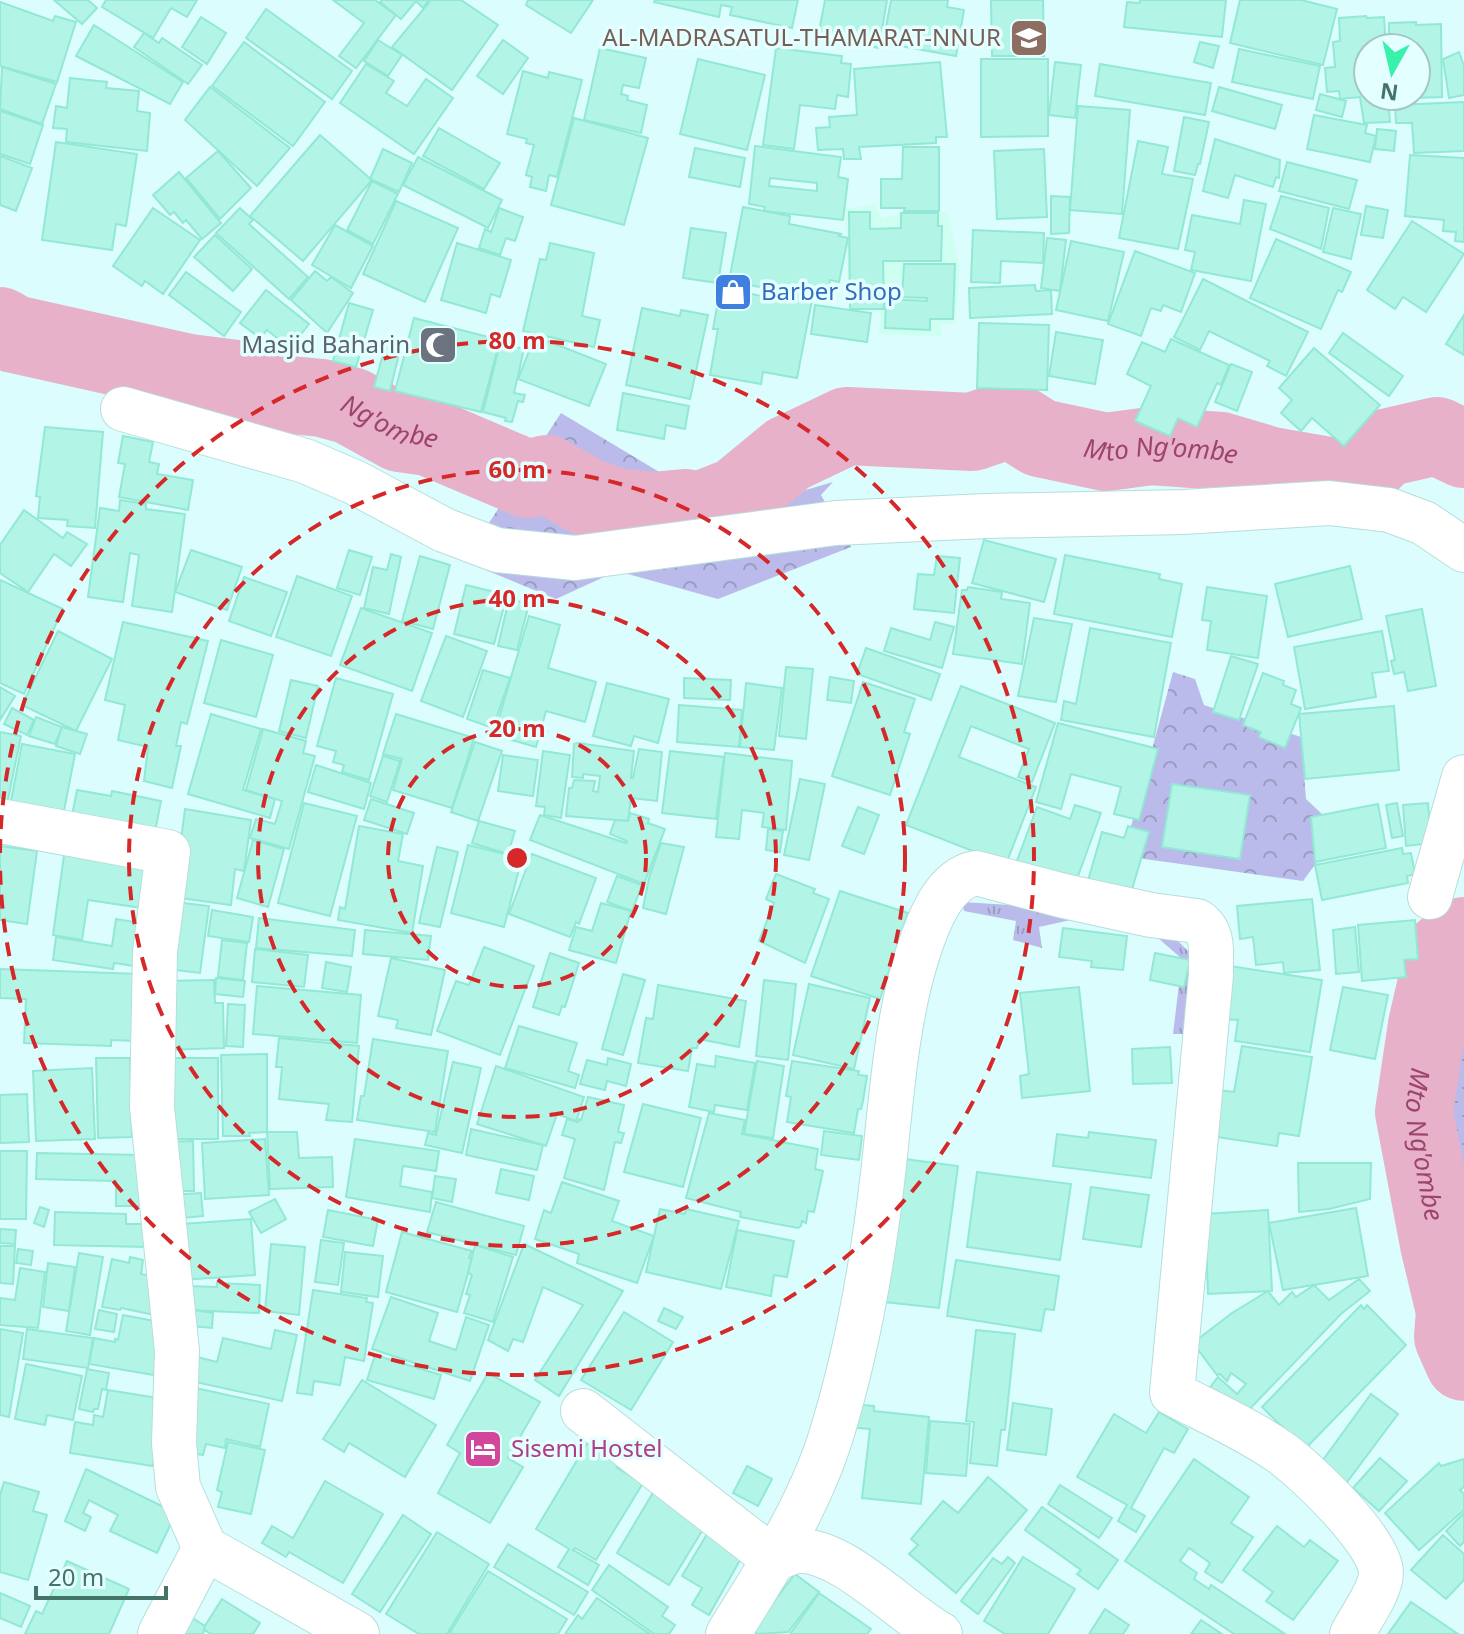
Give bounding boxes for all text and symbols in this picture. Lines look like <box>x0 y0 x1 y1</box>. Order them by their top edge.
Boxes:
school or university icon: AL-MADRASATUL-THAMARAT-NNUR <box>1008 17 1050 59</box>
place label: AL-MADRASATUL-THAMARAT-NNUR <box>602 20 1001 53</box>
north arrow <box>1352 32 1432 112</box>
text: N <box>1378 77 1400 109</box>
shop icon: Barber Shop <box>712 271 754 313</box>
place label: Barber Shop <box>761 274 902 307</box>
text: 80 m <box>488 323 546 356</box>
mosque icon: Masjid Baharin <box>417 324 459 366</box>
place label: Masjid Baharin <box>242 327 410 360</box>
water label: Ng'ombe <box>335 385 445 456</box>
water label: Mto Ng'ombe <box>1081 427 1243 472</box>
text: 60 m <box>488 452 546 485</box>
text: 40 m <box>488 581 546 614</box>
text: 20 m <box>488 711 546 744</box>
centre of rings <box>503 844 531 872</box>
water label: Mto Ng'ombe <box>1397 1066 1453 1224</box>
hotel icon: Sisemi Hostel <box>462 1428 504 1470</box>
place label: Sisemi Hostel <box>511 1431 662 1464</box>
scale bar <box>36 1550 166 1600</box>
text: 20 m <box>48 1560 104 1593</box>

